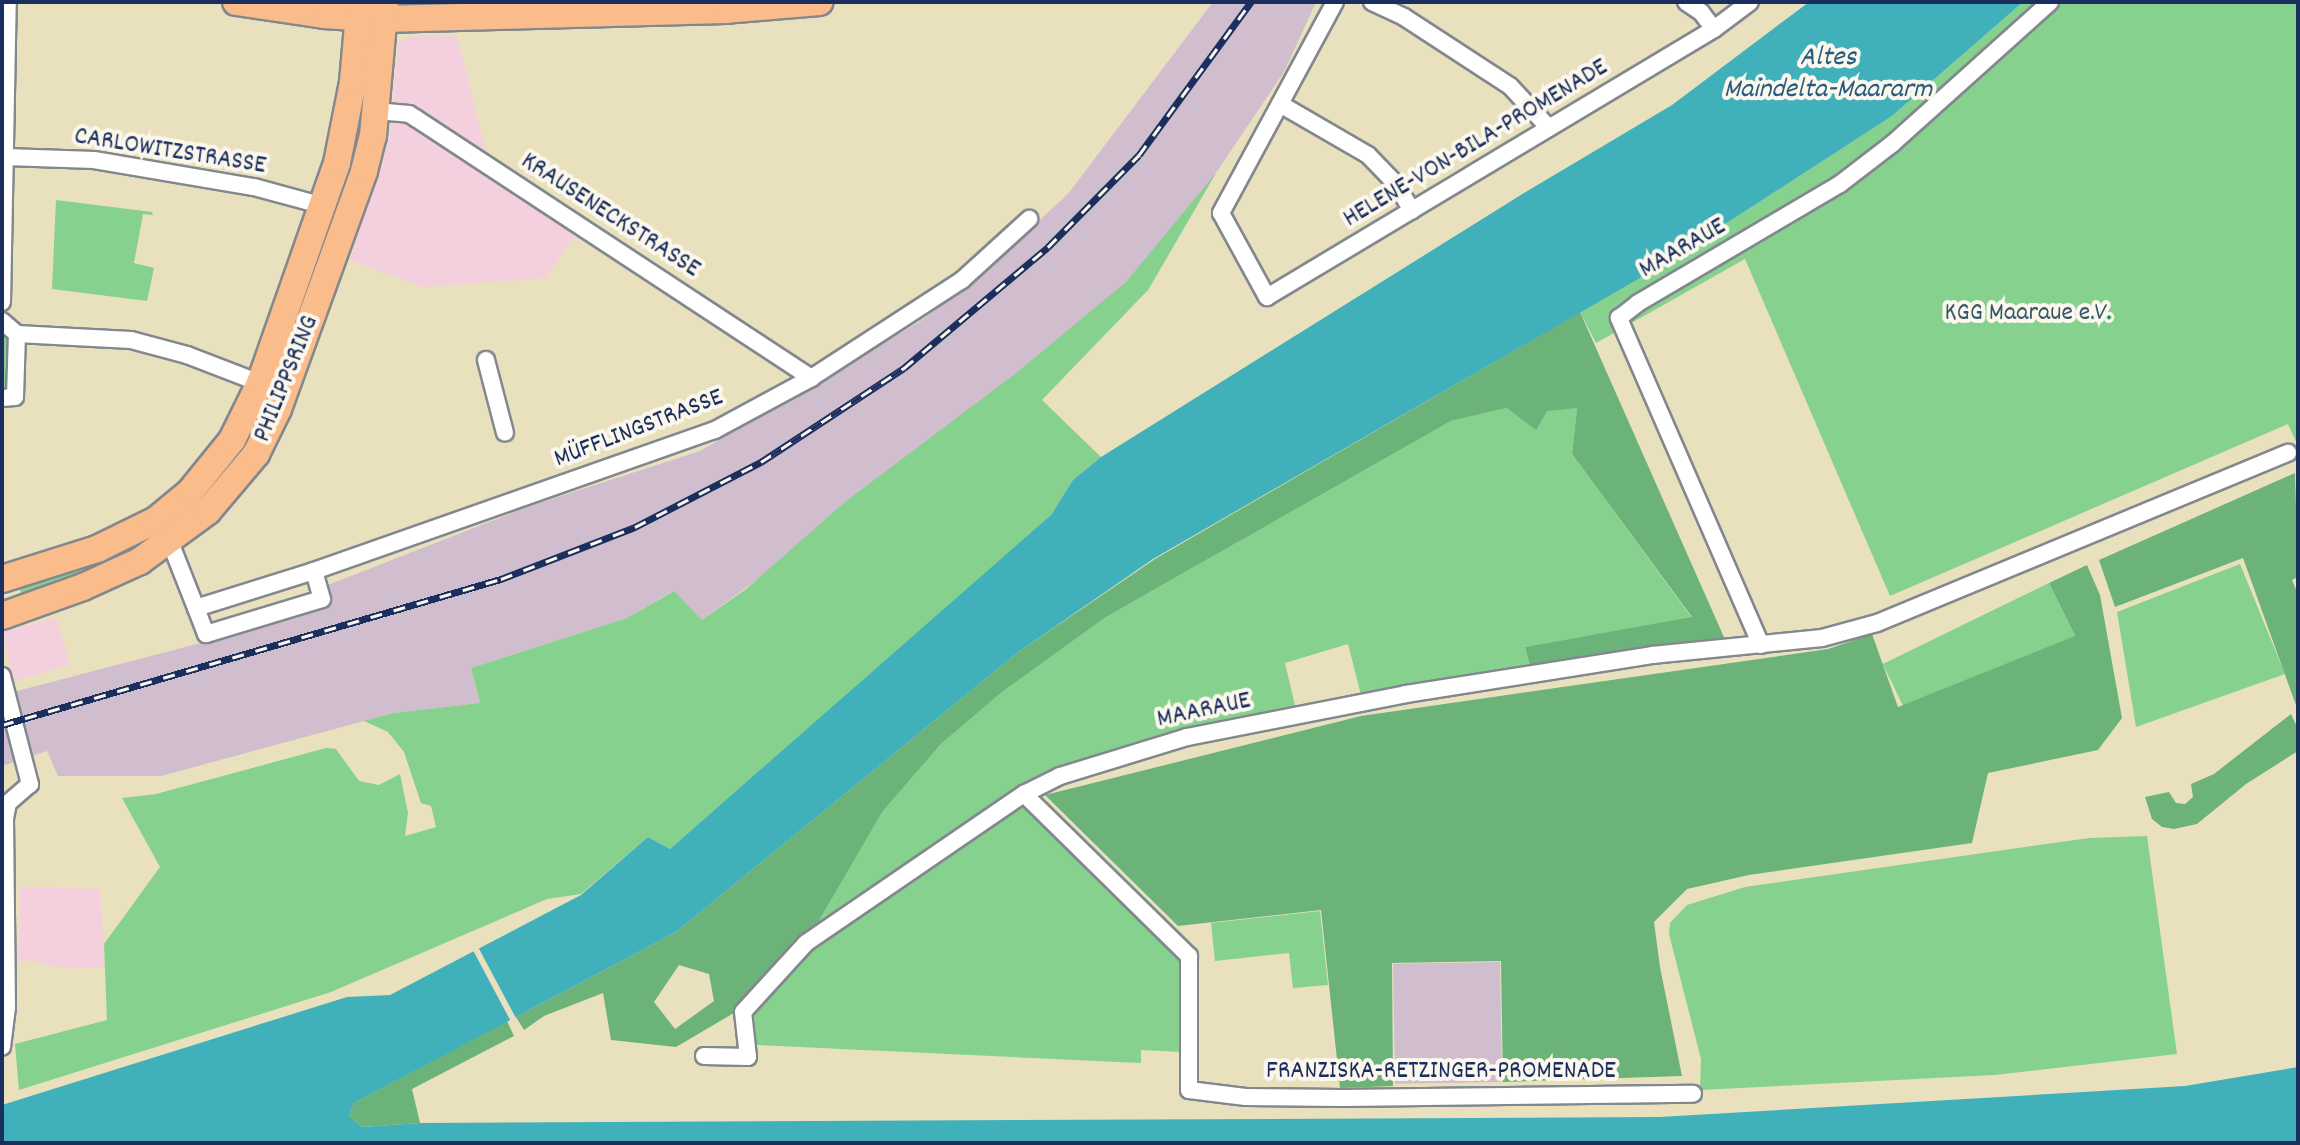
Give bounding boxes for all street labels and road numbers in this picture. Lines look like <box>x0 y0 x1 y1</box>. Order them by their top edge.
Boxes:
street label: HELENE-VON-BILA-PROMENADE <box>1338 53 1614 235</box>
street label: CARLOWITZSTRASSE <box>72 121 268 183</box>
street label: KRAUSENECKSTRASSE <box>514 146 706 286</box>
street label: MAARAUE <box>1634 212 1732 286</box>
street label: PHILIPPSRING <box>248 311 326 447</box>
street label: MÜFFLINGSTRASSE <box>550 382 728 476</box>
street label: MAARAUE <box>1154 686 1254 736</box>
street label: FRANZISKA-RETZINGER-PROMENADE <box>1266 1056 1616 1088</box>

